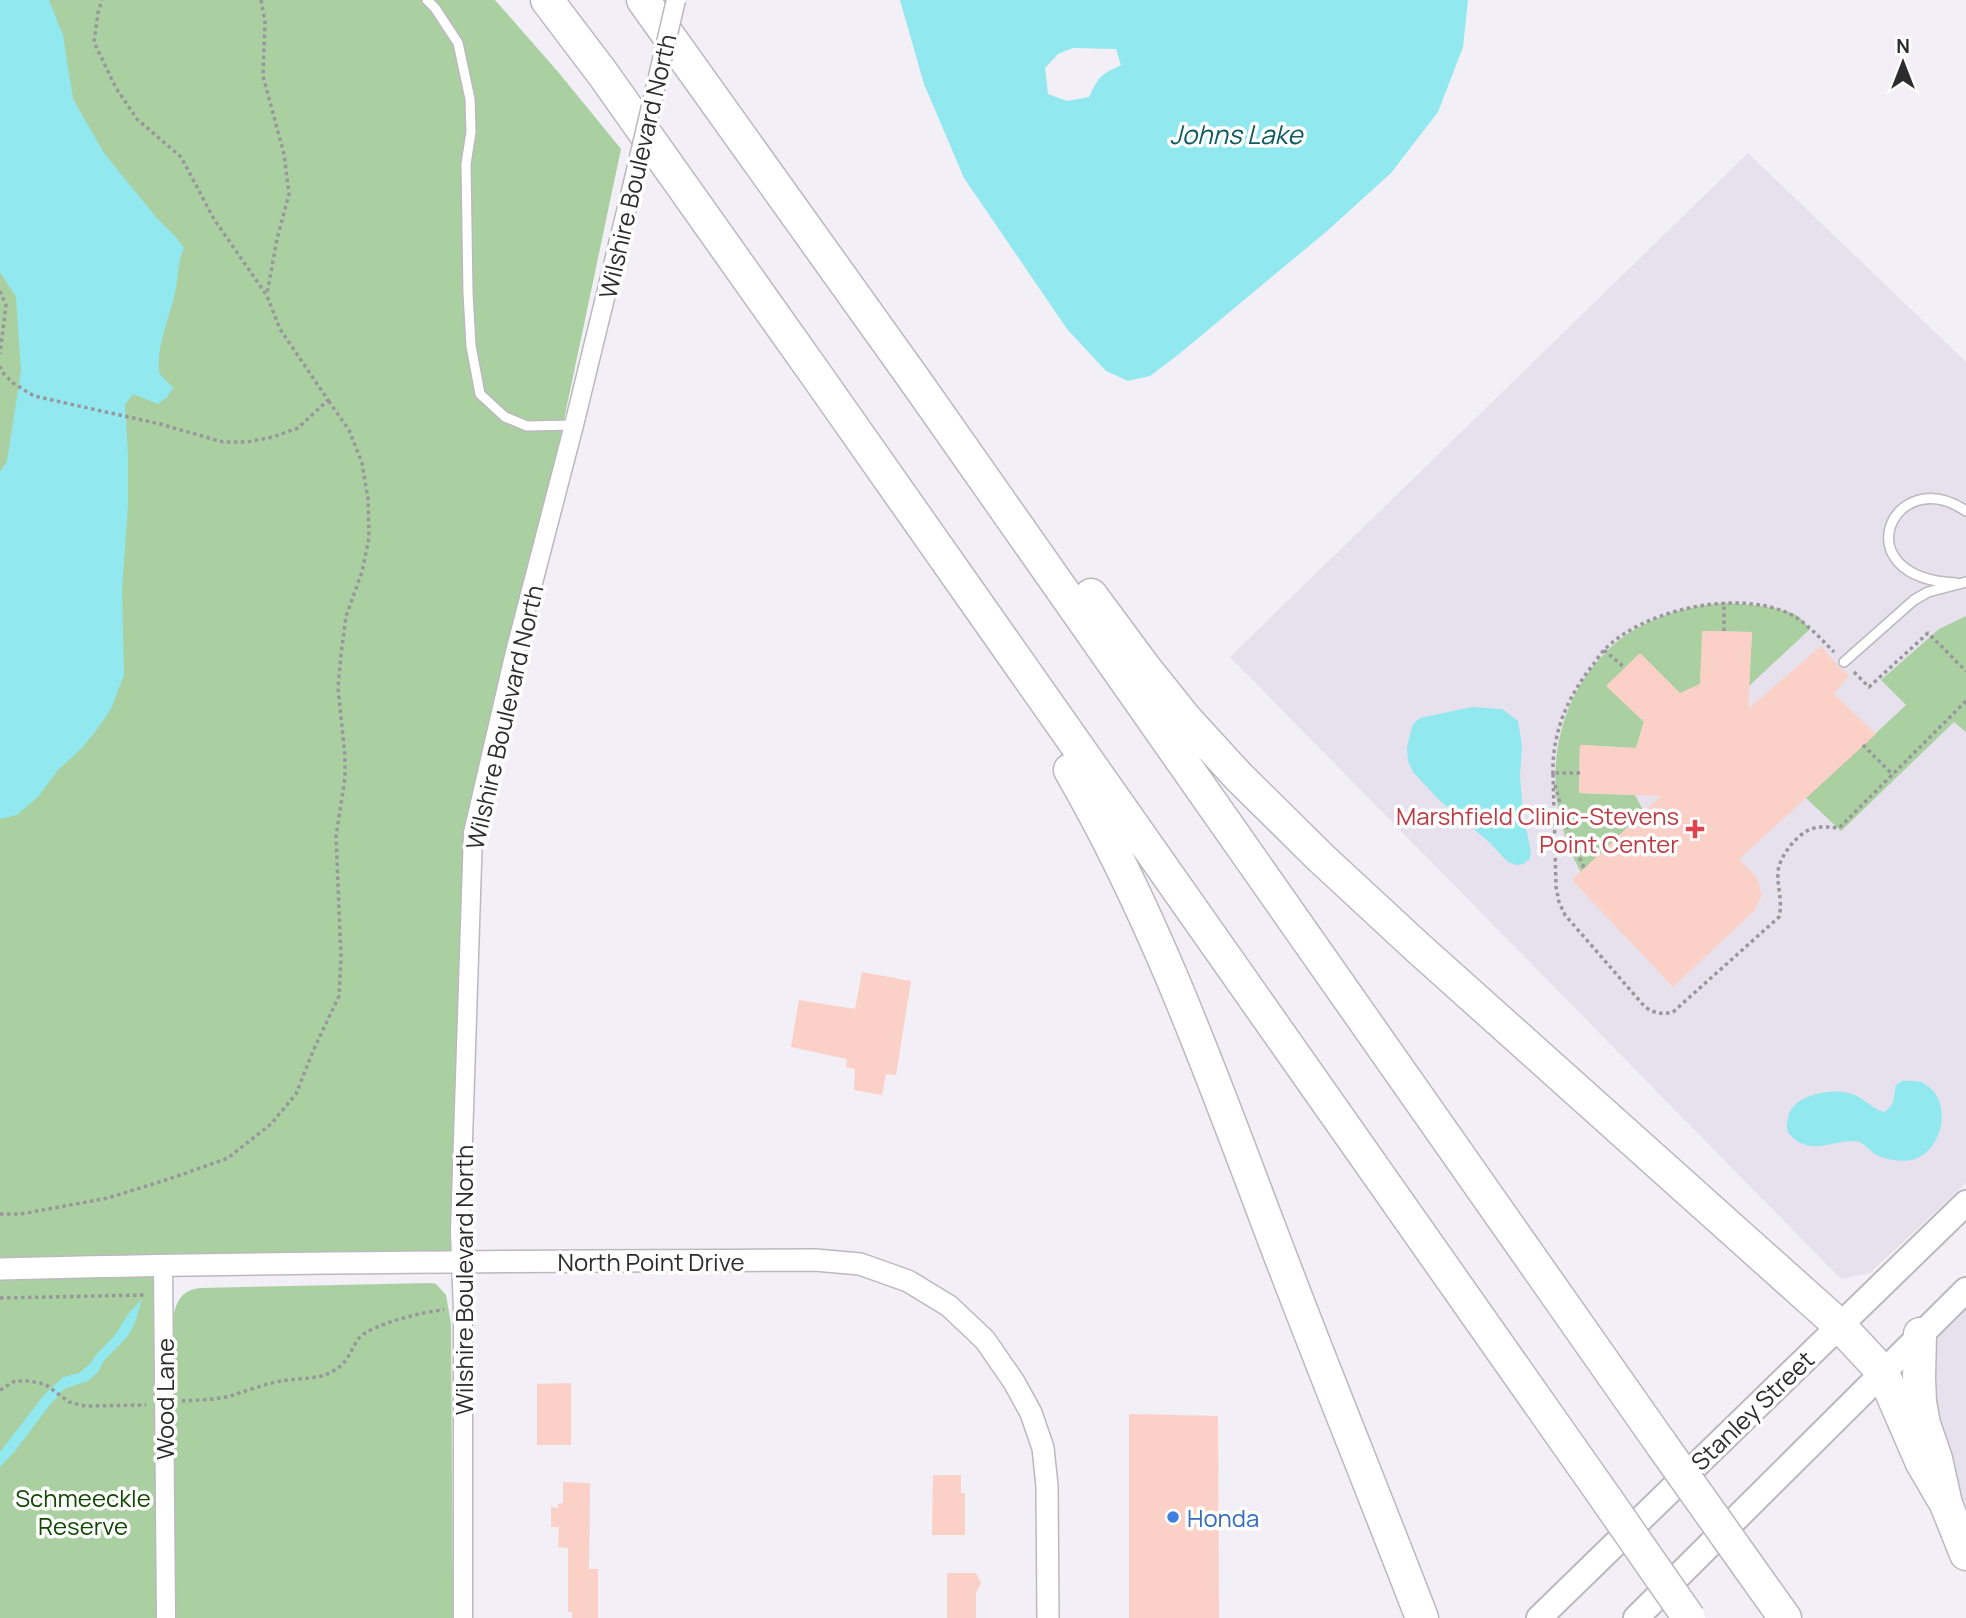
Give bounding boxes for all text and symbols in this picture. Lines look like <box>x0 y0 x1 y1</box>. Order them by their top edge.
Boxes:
north arrow <box>1868 28 1938 98</box>
street label: Wilshire Boulevard North <box>590 30 684 302</box>
text: N <box>1896 33 1910 59</box>
water label: Johns Lake <box>1170 116 1304 152</box>
street label: Wilshire Boulevard North <box>457 581 551 853</box>
place label: Marshfield Clinic-Stevens Point Center <box>1396 799 1679 860</box>
marker: Marshfield Clinic-Stevens Point Center <box>1685 819 1705 839</box>
street label: Wilshire Boulevard North <box>447 1145 480 1415</box>
street label: North Point Drive <box>558 1245 744 1278</box>
street label: Wood Lane <box>148 1338 181 1460</box>
street label: Stanley Street <box>1683 1343 1821 1477</box>
park label: Schmeeckle Reserve <box>15 1481 151 1542</box>
place label: Honda <box>1187 1501 1259 1534</box>
marker: Honda <box>1165 1509 1181 1525</box>

